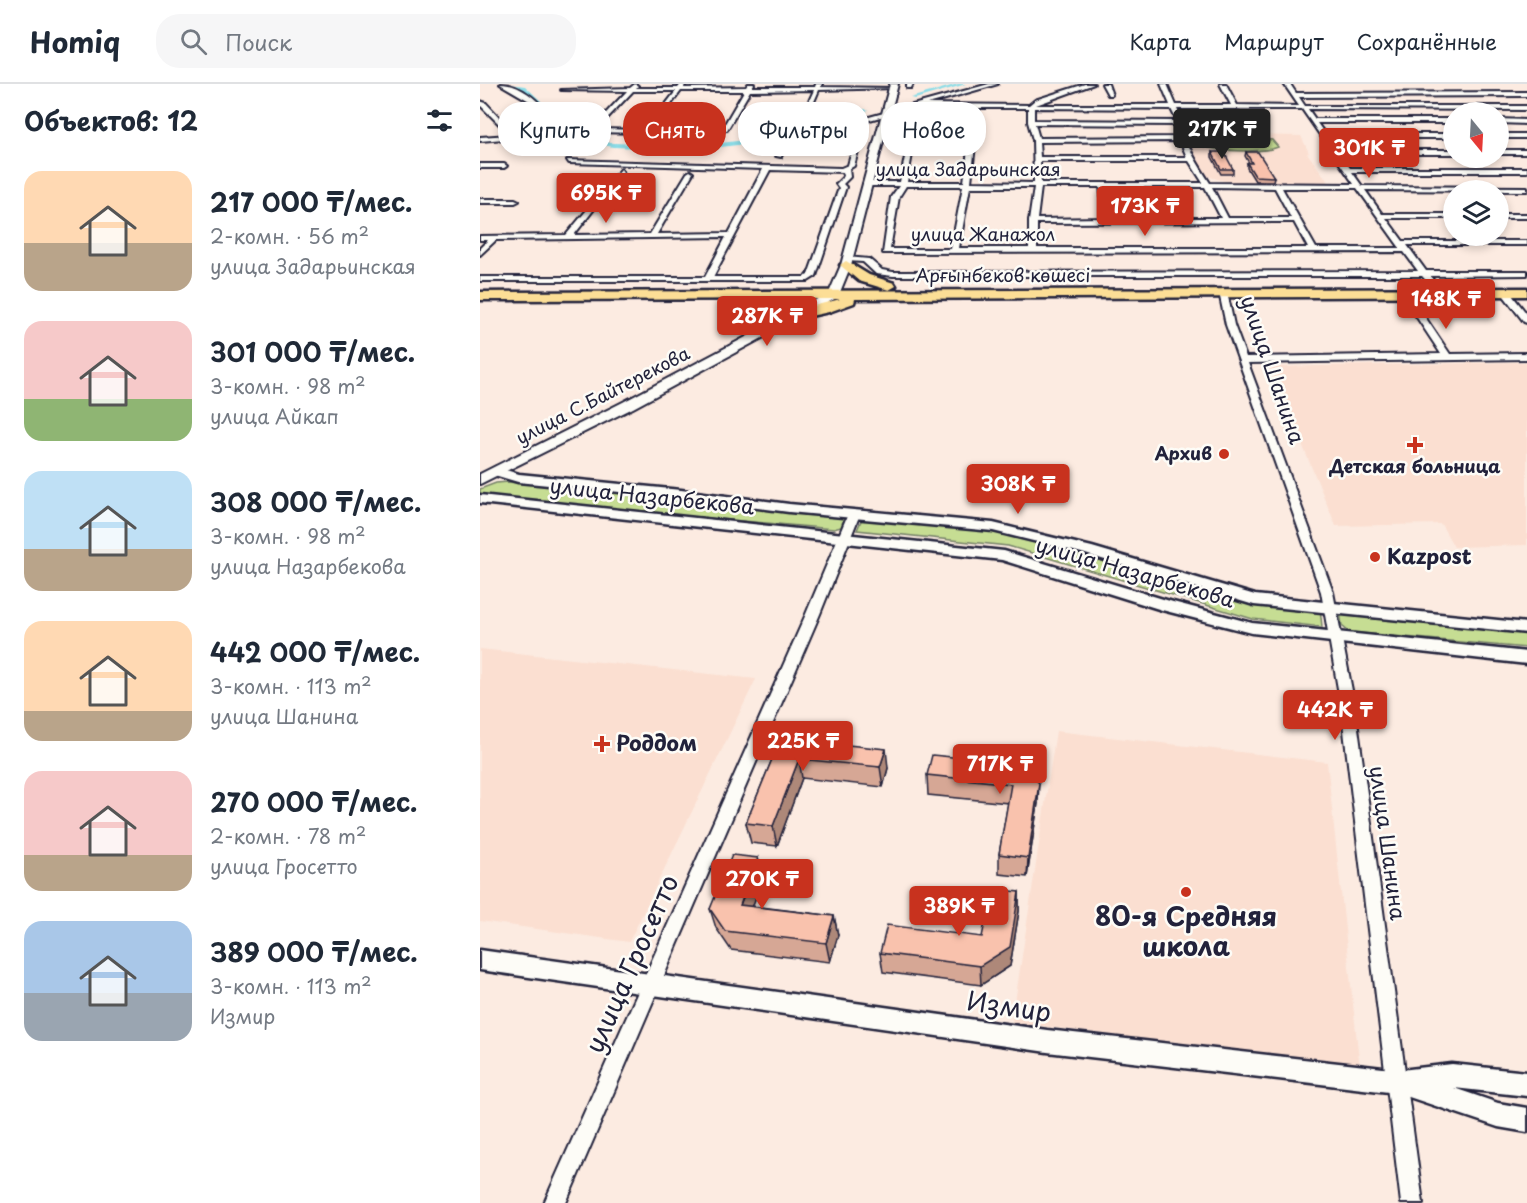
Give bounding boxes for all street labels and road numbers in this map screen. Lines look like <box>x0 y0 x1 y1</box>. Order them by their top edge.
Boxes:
street label: улица Задарьинская <box>875 155 1061 182</box>
street label: улица Жанажол <box>911 220 1055 247</box>
street label: Арғынбеков көшесі <box>916 261 1090 288</box>
street label: улица Шанина <box>1233 291 1315 449</box>
street label: улица С.Байтерекова <box>511 339 695 450</box>
street label: улица Назарбекова <box>548 468 756 522</box>
street label: улица Назарбекова <box>1032 527 1239 615</box>
street label: улица Шанина <box>1362 763 1416 923</box>
street label: улица Гросетто <box>574 868 687 1059</box>
street label: Измир <box>964 980 1054 1031</box>

